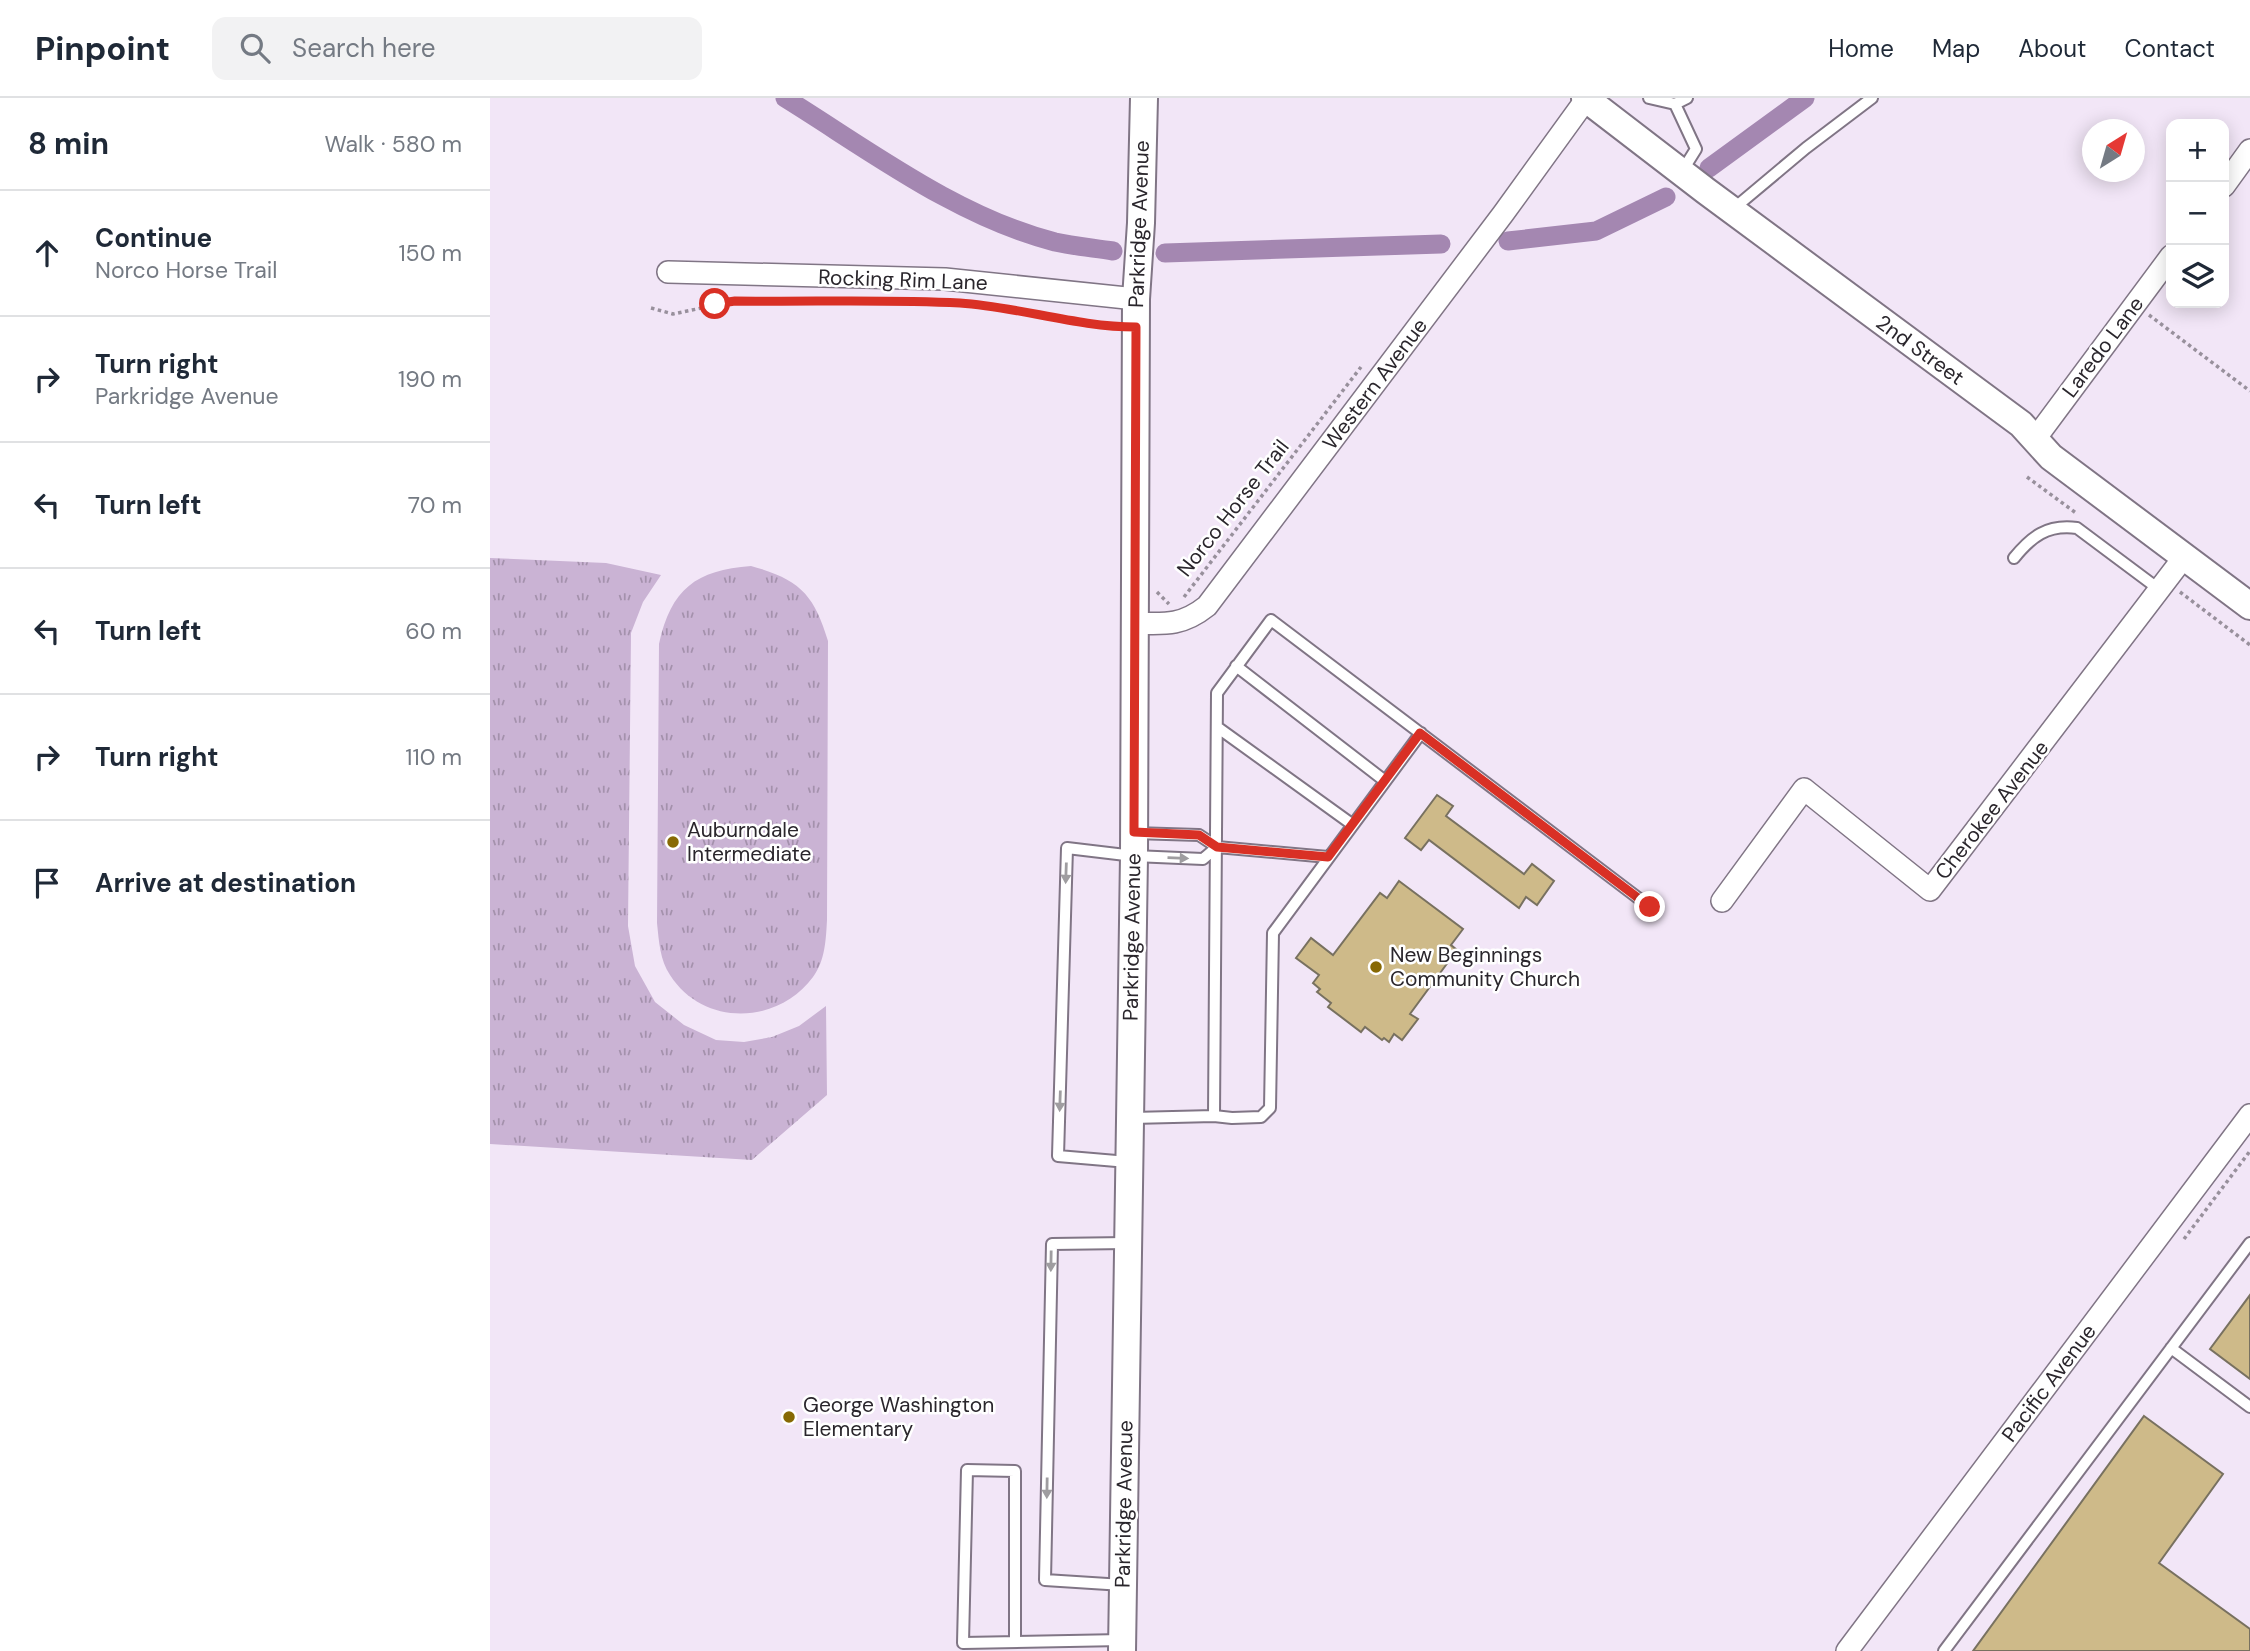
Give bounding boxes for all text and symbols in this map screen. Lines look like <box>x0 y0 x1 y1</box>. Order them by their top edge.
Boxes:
search box <box>212 17 702 80</box>
text: Pinpoint <box>35 27 170 70</box>
icon: search <box>236 29 274 67</box>
text: Search here <box>292 31 436 65</box>
text: Home <box>1828 33 1894 64</box>
text: Map <box>1932 33 1980 64</box>
text: About <box>2018 33 2087 64</box>
text: Contact <box>2125 33 2215 64</box>
north arrow <box>2082 119 2145 182</box>
map controls <box>2166 119 2229 308</box>
button: + <box>2166 119 2229 182</box>
text: 8 min <box>28 124 109 163</box>
text: Walk · 580 m <box>324 129 462 159</box>
street label: Parkridge Avenue <box>1122 140 1156 308</box>
button: − <box>2166 182 2229 245</box>
text: Continue <box>95 221 212 255</box>
icon: ahead <box>28 234 66 272</box>
text: 150 m <box>398 238 462 268</box>
button: layers <box>2166 245 2229 308</box>
text: Norco Horse Trail <box>95 255 277 285</box>
street label: Rocking Rim Lane <box>818 263 988 297</box>
route start <box>699 288 730 319</box>
street label: Laredo Lane <box>2056 291 2150 403</box>
street label: 2nd Street <box>1870 309 1970 391</box>
street label: Western Avenue <box>1316 312 1434 455</box>
text: Turn right <box>95 347 219 381</box>
icon: right <box>28 360 66 398</box>
text: 190 m <box>398 364 462 394</box>
text: Parkridge Avenue <box>95 381 279 411</box>
street label: Norco Horse Trail <box>1171 434 1295 582</box>
icon: left <box>28 486 66 524</box>
text: Turn left <box>95 488 202 522</box>
text: 70 m <box>408 490 462 520</box>
icon: left <box>28 612 66 650</box>
text: Turn left <box>95 614 202 648</box>
text: 60 m <box>405 616 462 646</box>
street label: Cherokee Avenue <box>1929 735 2055 885</box>
icon: right <box>28 738 66 776</box>
text: Turn right <box>95 740 219 774</box>
text: 110 m <box>405 742 462 772</box>
place label: Auburndale Intermediate <box>687 816 812 868</box>
marker: Auburndale Intermediate <box>665 834 681 850</box>
one-way arrow <box>1167 852 1189 863</box>
street label: Parkridge Avenue <box>1117 853 1147 1021</box>
one-way arrow <box>1061 863 1072 885</box>
icon: arrive <box>28 864 66 902</box>
text: Arrive at destination <box>95 866 356 900</box>
route end <box>1634 891 1665 922</box>
place label: New Beginnings Community Church <box>1390 941 1580 993</box>
marker: New Beginnings Community Church <box>1368 959 1384 975</box>
one-way arrow <box>1054 1090 1066 1112</box>
one-way arrow <box>1046 1250 1057 1272</box>
street label: Pacific Avenue <box>1995 1318 2103 1448</box>
place label: George Washington Elementary <box>803 1391 994 1443</box>
marker: George Washington Elementary <box>781 1409 797 1425</box>
street label: Parkridge Avenue <box>1109 1420 1139 1588</box>
one-way arrow <box>1041 1478 1053 1500</box>

